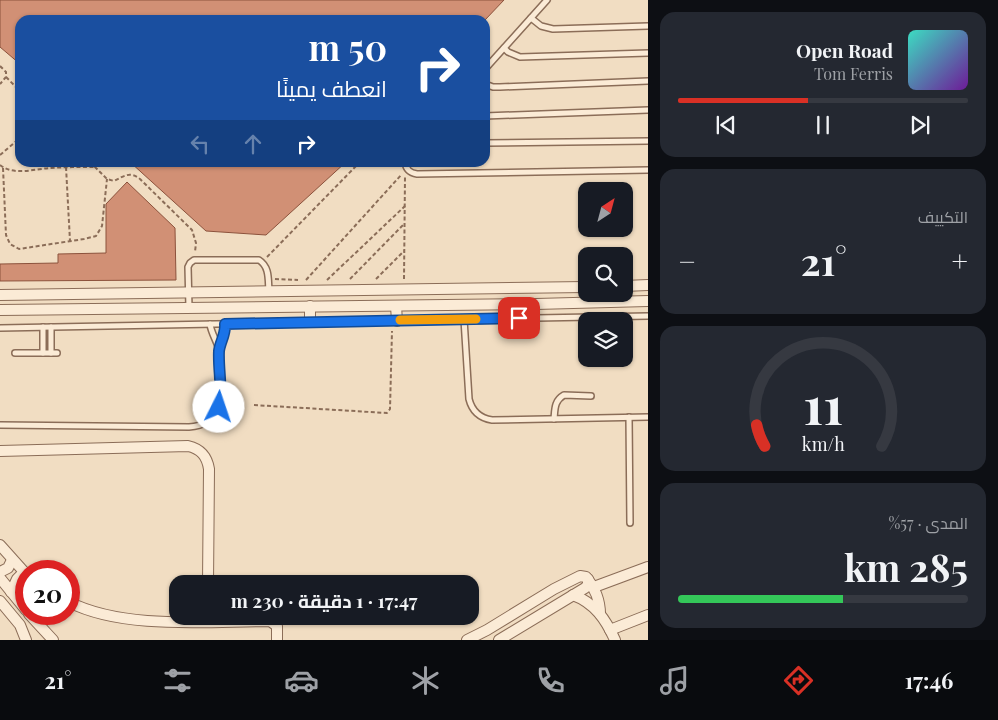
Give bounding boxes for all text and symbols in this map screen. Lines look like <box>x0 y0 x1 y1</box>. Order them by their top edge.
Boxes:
text: 50 m <box>309 23 387 70</box>
icon: right <box>405 35 470 100</box>
text: Open Road <box>796 37 893 63</box>
text: Tom Ferris <box>814 63 893 84</box>
text: انعطف يمينًا <box>276 73 387 103</box>
icon: previous <box>712 111 740 139</box>
icon: pause <box>809 111 837 139</box>
icon: next <box>906 111 934 139</box>
icon: left <box>186 130 214 158</box>
icon: ahead <box>239 130 267 158</box>
icon: right <box>292 130 320 158</box>
north arrow <box>578 182 632 238</box>
map controls <box>578 182 633 367</box>
text: التكييف <box>918 206 968 227</box>
text: 21° <box>801 235 847 286</box>
text: − <box>678 242 696 279</box>
text: + <box>952 242 968 279</box>
button: search <box>578 247 633 302</box>
pin <box>498 297 540 339</box>
icon: arrive <box>505 304 533 332</box>
button: layers <box>578 312 633 367</box>
text: 11 <box>803 369 843 438</box>
position arrow <box>192 380 244 432</box>
text: km/h <box>802 432 845 455</box>
text: المدى · 57% <box>888 512 968 533</box>
text: 285 km <box>844 541 968 592</box>
speed limit sign: 20 <box>15 560 80 625</box>
text: 17:47 · 1 دقيقة · 230 m <box>231 587 417 613</box>
icon: filters <box>160 663 195 698</box>
icon: car <box>284 663 319 698</box>
icon: climate <box>408 663 443 698</box>
icon: phone <box>533 663 568 698</box>
icon: music <box>657 663 692 698</box>
icon: directions <box>781 663 816 698</box>
text: 21° <box>45 665 71 695</box>
text: 17:46 <box>905 665 953 695</box>

